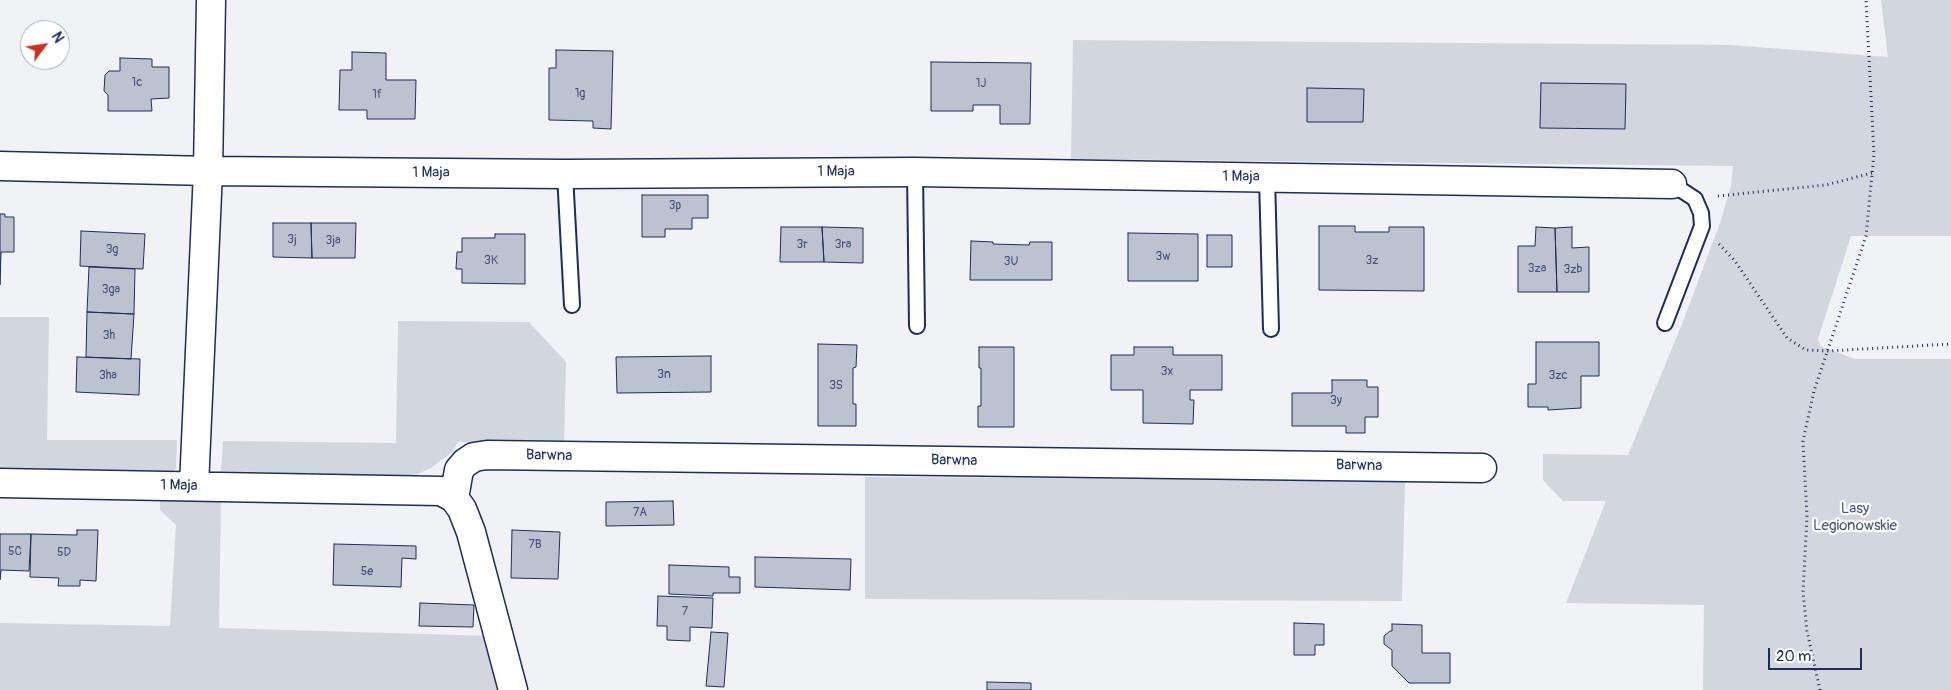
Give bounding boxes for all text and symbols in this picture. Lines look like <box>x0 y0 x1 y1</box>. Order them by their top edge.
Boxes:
north arrow <box>20 20 70 70</box>
text: N <box>48 29 67 46</box>
house number: 1c <box>132 76 142 90</box>
house number: 1J <box>976 77 986 91</box>
house number: 1g <box>575 87 585 101</box>
house number: 1f <box>372 88 382 102</box>
street label: 1 Maja <box>817 163 855 181</box>
street label: 1 Maja <box>412 164 450 182</box>
street label: 1 Maja <box>1222 168 1260 186</box>
house number: 3p <box>669 199 681 213</box>
house number: 3j <box>287 233 297 247</box>
house number: 3ja <box>325 234 341 248</box>
house number: 3r <box>797 238 807 252</box>
house number: 3ra <box>835 238 851 252</box>
house number: 3g <box>106 243 118 257</box>
house number: 3w <box>1156 250 1170 264</box>
house number: 3K <box>484 254 498 268</box>
house number: 3z <box>1366 254 1378 268</box>
house number: 3U <box>1004 255 1018 269</box>
house number: 3za <box>1528 262 1546 276</box>
house number: 3zb <box>1564 263 1582 277</box>
house number: 3ga <box>102 283 120 297</box>
house number: 3h <box>103 329 115 343</box>
house number: 3x <box>1161 365 1173 379</box>
house number: 3n <box>657 368 671 382</box>
house number: 3ha <box>99 369 117 383</box>
house number: 3zc <box>1548 369 1568 383</box>
house number: 3S <box>829 379 843 393</box>
house number: 3y <box>1330 394 1342 408</box>
street label: Barwna <box>526 447 572 465</box>
street label: Barwna <box>931 452 977 470</box>
street label: Barwna <box>1336 457 1382 475</box>
street label: 1 Maja <box>160 477 198 495</box>
park label: Lasy Legionowskie <box>1813 500 1897 535</box>
house number: 7A <box>633 506 647 520</box>
house number: 7B <box>528 538 542 552</box>
house number: 5C <box>8 545 22 559</box>
house number: 5D <box>57 546 71 560</box>
house number: 5e <box>361 565 373 579</box>
house number: 7 <box>682 605 688 619</box>
scale bar <box>1771 638 1865 670</box>
text: 20 m <box>1776 647 1811 666</box>

